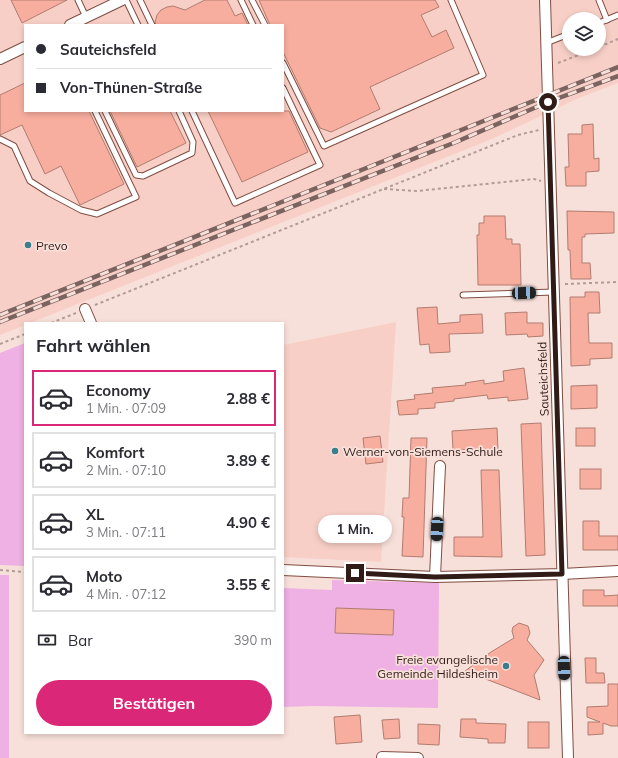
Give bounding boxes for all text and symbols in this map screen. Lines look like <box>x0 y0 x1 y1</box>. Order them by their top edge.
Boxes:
map controls <box>562 12 606 56</box>
button: layers <box>562 12 606 56</box>
text: Sauteichsfeld <box>60 40 157 59</box>
text: Von-Thünen-Straße <box>60 78 202 97</box>
route start <box>539 93 557 111</box>
place label: Prevo <box>36 238 68 253</box>
marker: Prevo <box>23 240 33 250</box>
car <box>512 287 536 299</box>
text: Fahrt wählen <box>36 334 151 357</box>
street label: Sauteichsfeld <box>534 341 552 417</box>
icon: car <box>38 380 74 416</box>
text: Economy <box>86 381 151 400</box>
text: 2.88 € <box>226 389 270 408</box>
text: 1 Min. · 07:09 <box>86 400 166 416</box>
icon: car <box>38 442 74 478</box>
text: Komfort <box>86 443 144 462</box>
place label: Werner-von-Siemens-Schule <box>343 444 503 459</box>
marker: Werner-von-Siemens-Schule <box>330 446 340 456</box>
text: 3.89 € <box>226 451 270 470</box>
text: 2 Min. · 07:10 <box>86 462 166 478</box>
icon: car <box>38 504 74 540</box>
text: XL <box>86 505 104 524</box>
text: 4.90 € <box>226 513 270 532</box>
callout: 1 Min. <box>318 515 392 543</box>
car <box>430 517 444 541</box>
text: 1 Min. <box>336 521 374 537</box>
text: 3 Min. · 07:11 <box>86 524 166 540</box>
route end <box>346 564 364 582</box>
icon: car <box>38 566 74 602</box>
text: Moto <box>86 567 122 586</box>
text: 3.55 € <box>226 575 270 594</box>
text: 4 Min. · 07:12 <box>86 586 166 602</box>
icon: cash <box>36 629 58 651</box>
text: Bar <box>68 631 93 650</box>
text: 390 m <box>234 632 272 648</box>
place label: Freie evangelische Gemeinde Hildesheim <box>377 652 498 681</box>
car <box>558 656 570 680</box>
marker: Freie evangelische Gemeinde Hildesheim <box>501 661 511 671</box>
button: Bestätigen <box>36 680 272 726</box>

